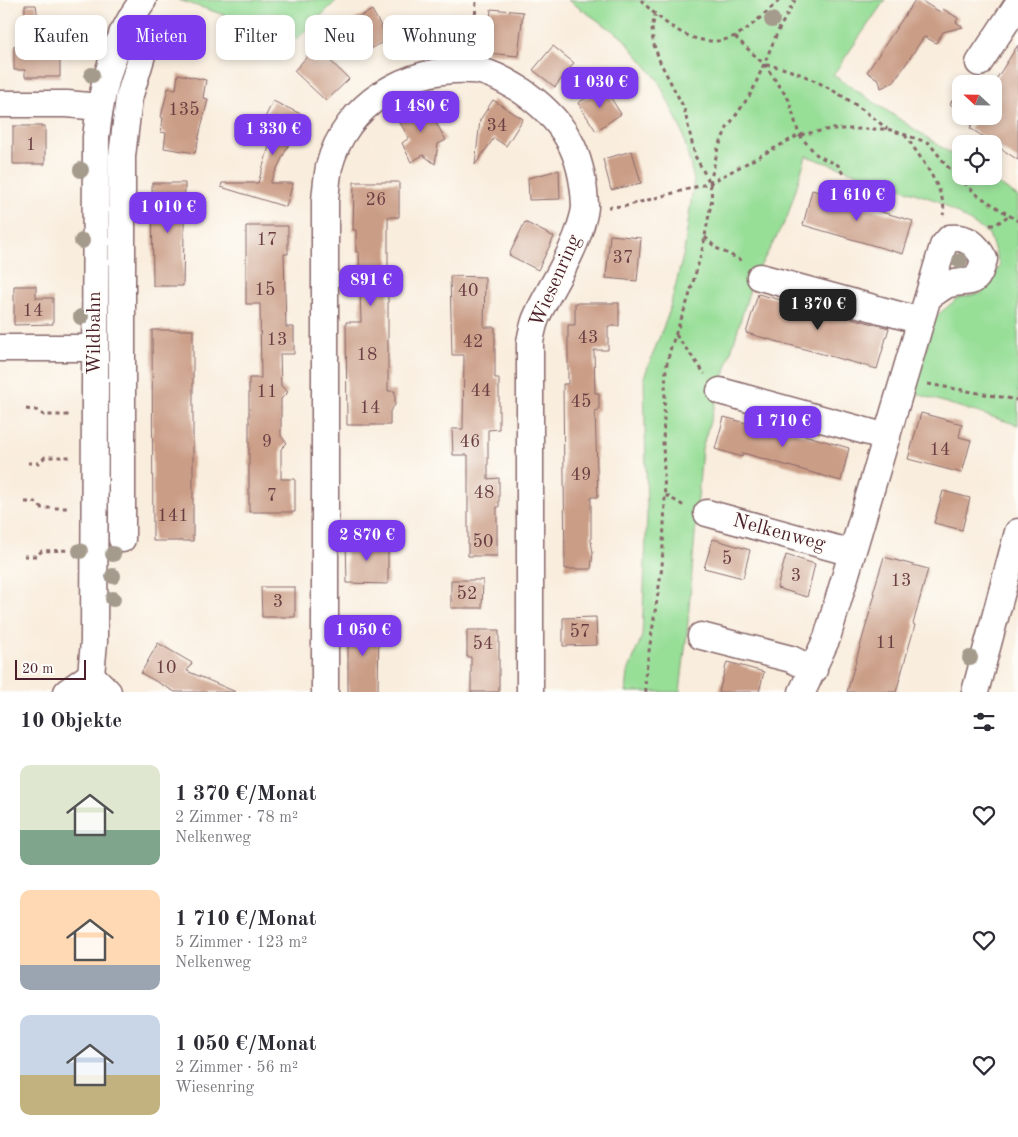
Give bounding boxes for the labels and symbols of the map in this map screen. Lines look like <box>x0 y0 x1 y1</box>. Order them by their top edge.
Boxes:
pin: 1 030 € <box>554 66 646 109</box>
north arrow <box>952 75 1002 125</box>
pin: 1 480 € <box>375 90 467 133</box>
house number: 135 <box>168 101 200 119</box>
pin: 1 330 € <box>227 114 319 156</box>
house number: 34 <box>487 117 507 135</box>
house number: 1 <box>26 136 36 154</box>
pin: 1 610 € <box>811 180 903 222</box>
house number: 26 <box>366 191 386 209</box>
pin: 1 010 € <box>122 192 214 234</box>
house number: 17 <box>257 231 277 249</box>
street label: Wiesenring <box>527 232 585 330</box>
house number: 37 <box>613 249 633 267</box>
pin: 891 € <box>336 264 406 307</box>
house number: 15 <box>255 281 275 299</box>
house number: 40 <box>458 282 478 300</box>
pin: 1 370 € <box>772 288 864 331</box>
street label: Wildbahn <box>85 291 105 375</box>
house number: 14 <box>23 302 43 320</box>
house number: 43 <box>578 329 598 347</box>
house number: 13 <box>267 331 287 349</box>
house number: 42 <box>463 333 483 351</box>
house number: 18 <box>357 346 377 364</box>
house number: 44 <box>471 382 491 400</box>
house number: 11 <box>257 383 277 401</box>
house number: 45 <box>571 393 591 411</box>
house number: 14 <box>360 399 380 417</box>
pin: 1 710 € <box>737 406 829 448</box>
house number: 9 <box>262 433 272 451</box>
house number: 46 <box>460 433 480 451</box>
house number: 14 <box>930 441 950 459</box>
house number: 49 <box>571 466 591 484</box>
house number: 48 <box>474 484 494 502</box>
house number: 7 <box>267 487 277 505</box>
house number: 141 <box>157 507 189 525</box>
street label: Nelkenweg <box>731 511 828 555</box>
pin: 2 870 € <box>321 520 413 562</box>
house number: 50 <box>473 533 493 551</box>
house number: 5 <box>722 550 732 568</box>
house number: 3 <box>791 567 801 585</box>
house number: 13 <box>891 572 911 590</box>
house number: 52 <box>457 585 477 603</box>
house number: 3 <box>273 593 283 611</box>
pin: 1 050 € <box>317 614 409 657</box>
house number: 57 <box>570 623 590 641</box>
house number: 11 <box>876 634 896 652</box>
house number: 54 <box>473 635 493 653</box>
scale bar <box>15 657 86 680</box>
house number: 10 <box>156 659 176 677</box>

